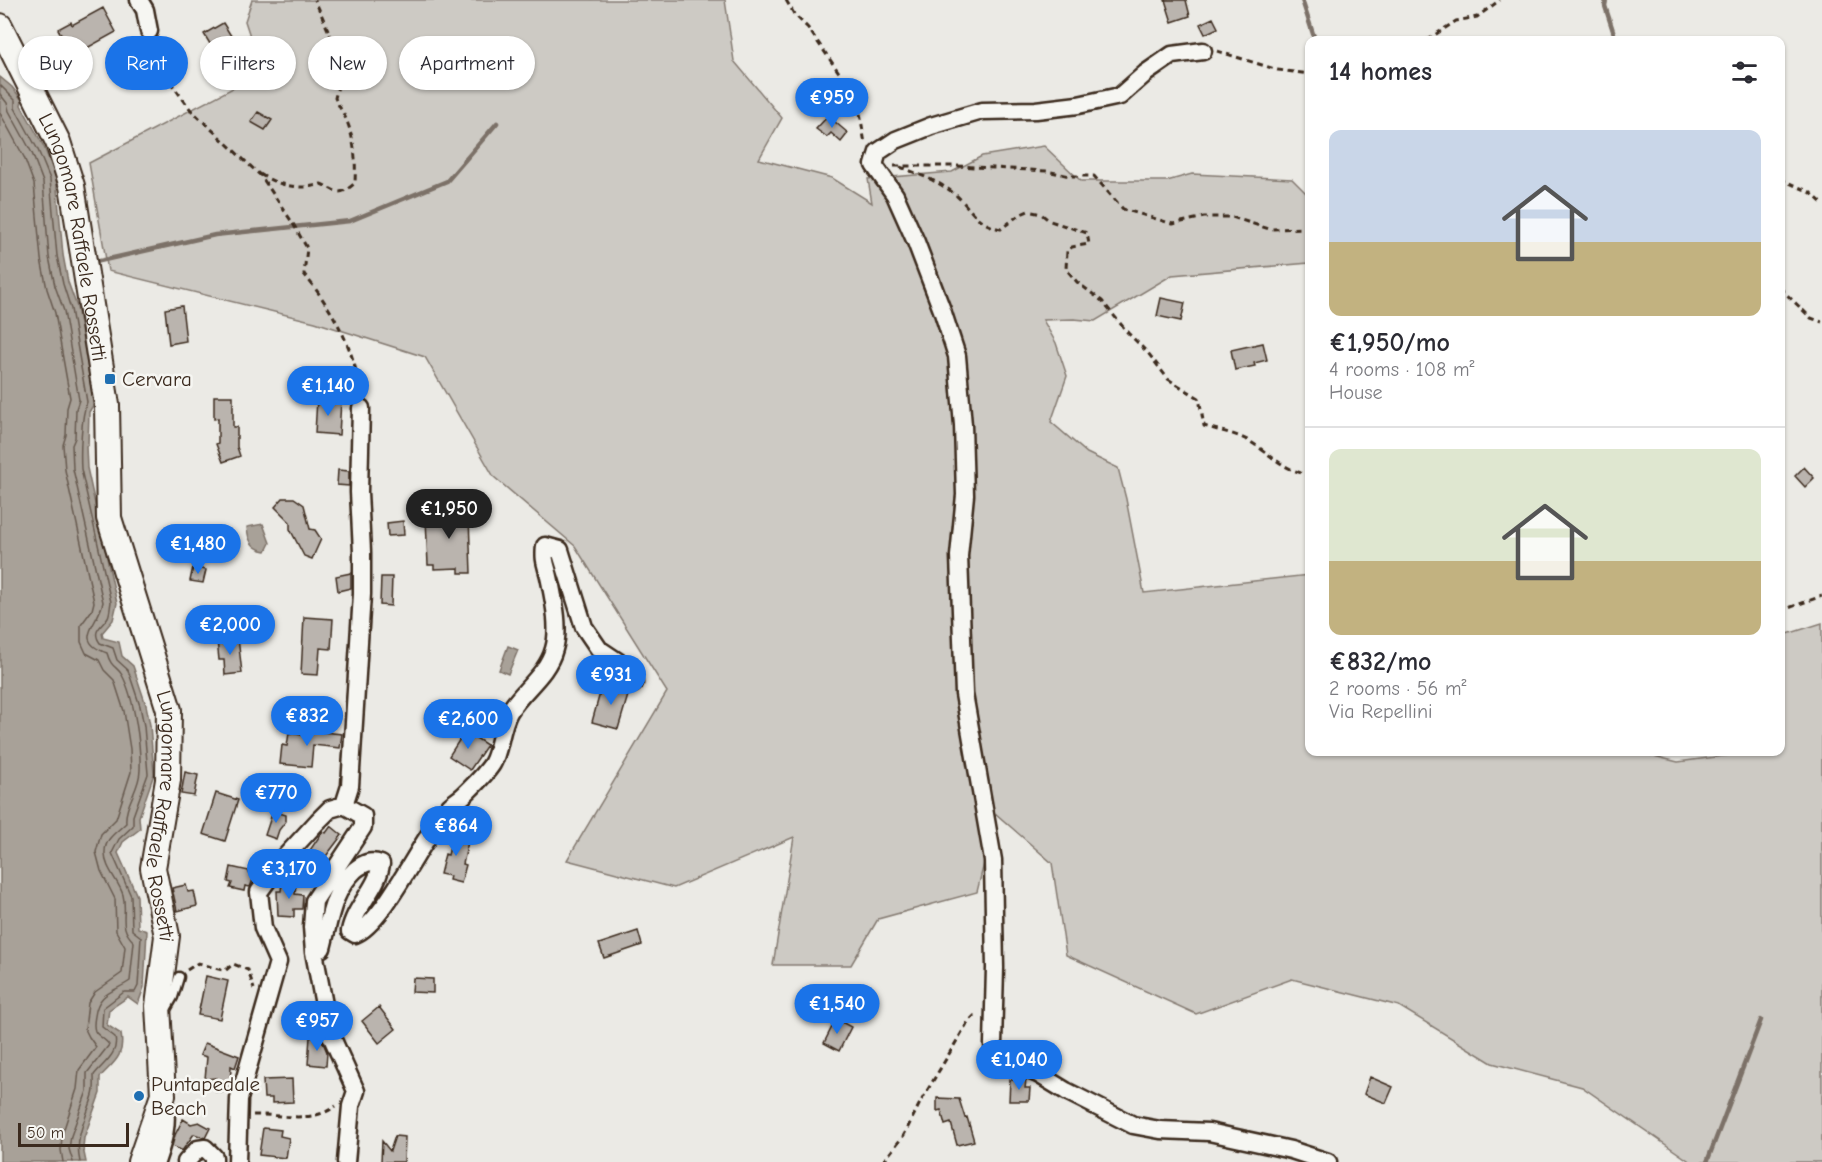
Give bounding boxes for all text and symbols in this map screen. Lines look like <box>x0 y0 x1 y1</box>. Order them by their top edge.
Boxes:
chip: Buy <box>18 36 93 90</box>
chip: Rent <box>105 36 188 90</box>
chip: Filters <box>200 36 296 90</box>
chip: New <box>308 36 387 90</box>
chip: Apartment <box>399 36 535 90</box>
icon: filters <box>1728 56 1761 89</box>
text: 14 homes <box>1329 57 1432 87</box>
pin: €959 <box>796 78 868 129</box>
text: €959 <box>809 86 855 109</box>
street label: Lungomare Raffaele Rossetti <box>33 109 112 363</box>
icon: home <box>1491 169 1599 277</box>
text: €1,950/mo <box>1329 328 1450 358</box>
text: 4 rooms · 108 m² <box>1329 358 1474 381</box>
pin: €1,140 <box>279 366 377 417</box>
place label: Cervara <box>122 367 192 391</box>
marker: Cervara <box>103 372 117 386</box>
text: €1,140 <box>301 374 355 397</box>
text: House <box>1329 381 1383 404</box>
icon: home <box>1491 488 1599 596</box>
pin: €1,950 <box>400 489 498 540</box>
text: €1,950 <box>420 497 478 520</box>
pin: €1,480 <box>149 524 247 575</box>
text: €1,480 <box>170 532 226 555</box>
pin: €2,000 <box>181 605 279 656</box>
text: €2,000 <box>199 613 261 636</box>
text: €832/mo <box>1329 647 1432 677</box>
pin: €931 <box>575 655 647 706</box>
text: €931 <box>590 663 632 686</box>
text: 2 rooms · 56 m² <box>1329 677 1467 700</box>
street label: Lungomare Raffaele Rossetti <box>141 687 181 943</box>
pin: €832 <box>271 696 343 747</box>
pin: €2,600 <box>419 699 517 750</box>
text: Via Repellini <box>1329 700 1433 723</box>
text: €832 <box>285 704 329 727</box>
text: €2,600 <box>438 707 498 730</box>
pin: €770 <box>240 773 312 824</box>
text: €770 <box>254 781 298 804</box>
pin: €864 <box>420 806 492 857</box>
text: €864 <box>434 814 478 837</box>
pin: €3,170 <box>240 849 338 900</box>
text: €3,170 <box>261 857 317 880</box>
pin: €1,540 <box>788 984 886 1035</box>
text: €1,540 <box>809 992 865 1015</box>
pin: €957 <box>281 1001 353 1052</box>
text: €957 <box>295 1009 339 1032</box>
pin: €1,040 <box>970 1040 1068 1091</box>
text: €1,040 <box>990 1048 1048 1071</box>
place label: Puntapedale Beach <box>151 1072 260 1120</box>
marker: Puntapedale Beach <box>132 1089 146 1103</box>
scale bar <box>18 1120 129 1148</box>
text: 50 m <box>27 1124 64 1142</box>

